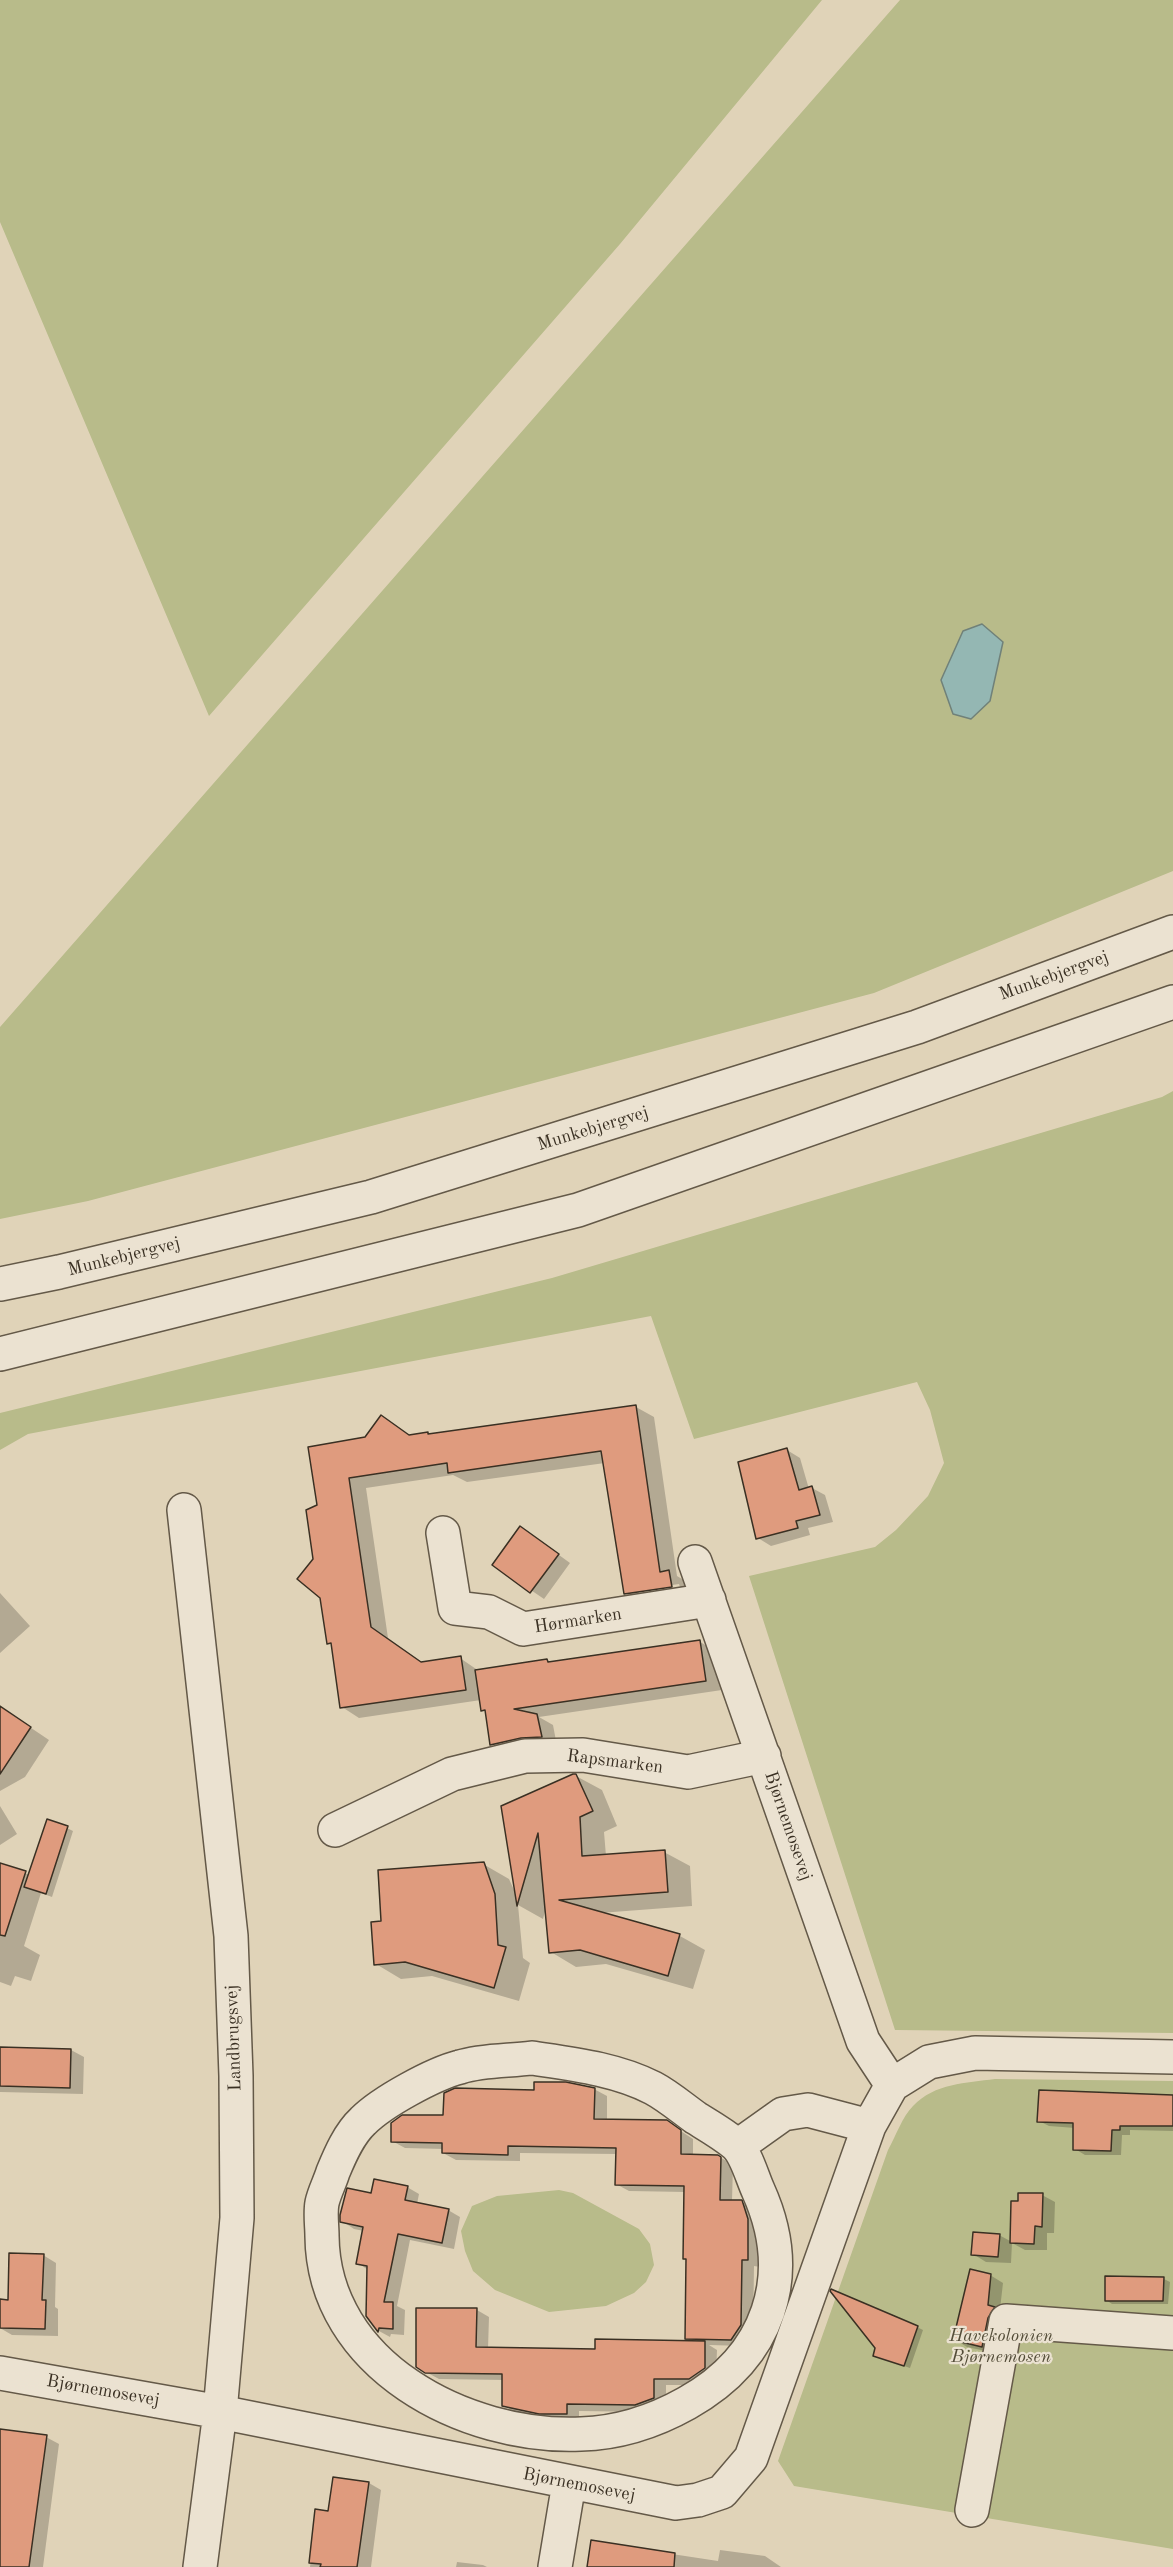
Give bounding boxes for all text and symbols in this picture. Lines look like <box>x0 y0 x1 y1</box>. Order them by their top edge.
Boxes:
street label: Munkebjergvej <box>996 946 1112 1006</box>
street label: Munkebjergvej <box>535 1102 651 1156</box>
street label: Munkebjergvej <box>66 1233 182 1281</box>
street label: Hørmarken <box>533 1603 623 1639</box>
street label: Rapsmarken <box>566 1745 664 1779</box>
street label: Bjørnemosevej <box>759 1768 817 1884</box>
street label: Landbrugsvej <box>221 1984 247 2092</box>
park label: Havekolonien Bjørnemosen <box>949 2325 1053 2368</box>
street label: Bjørnemosevej <box>45 2370 161 2412</box>
street label: Bjørnemosevej <box>521 2463 637 2507</box>

